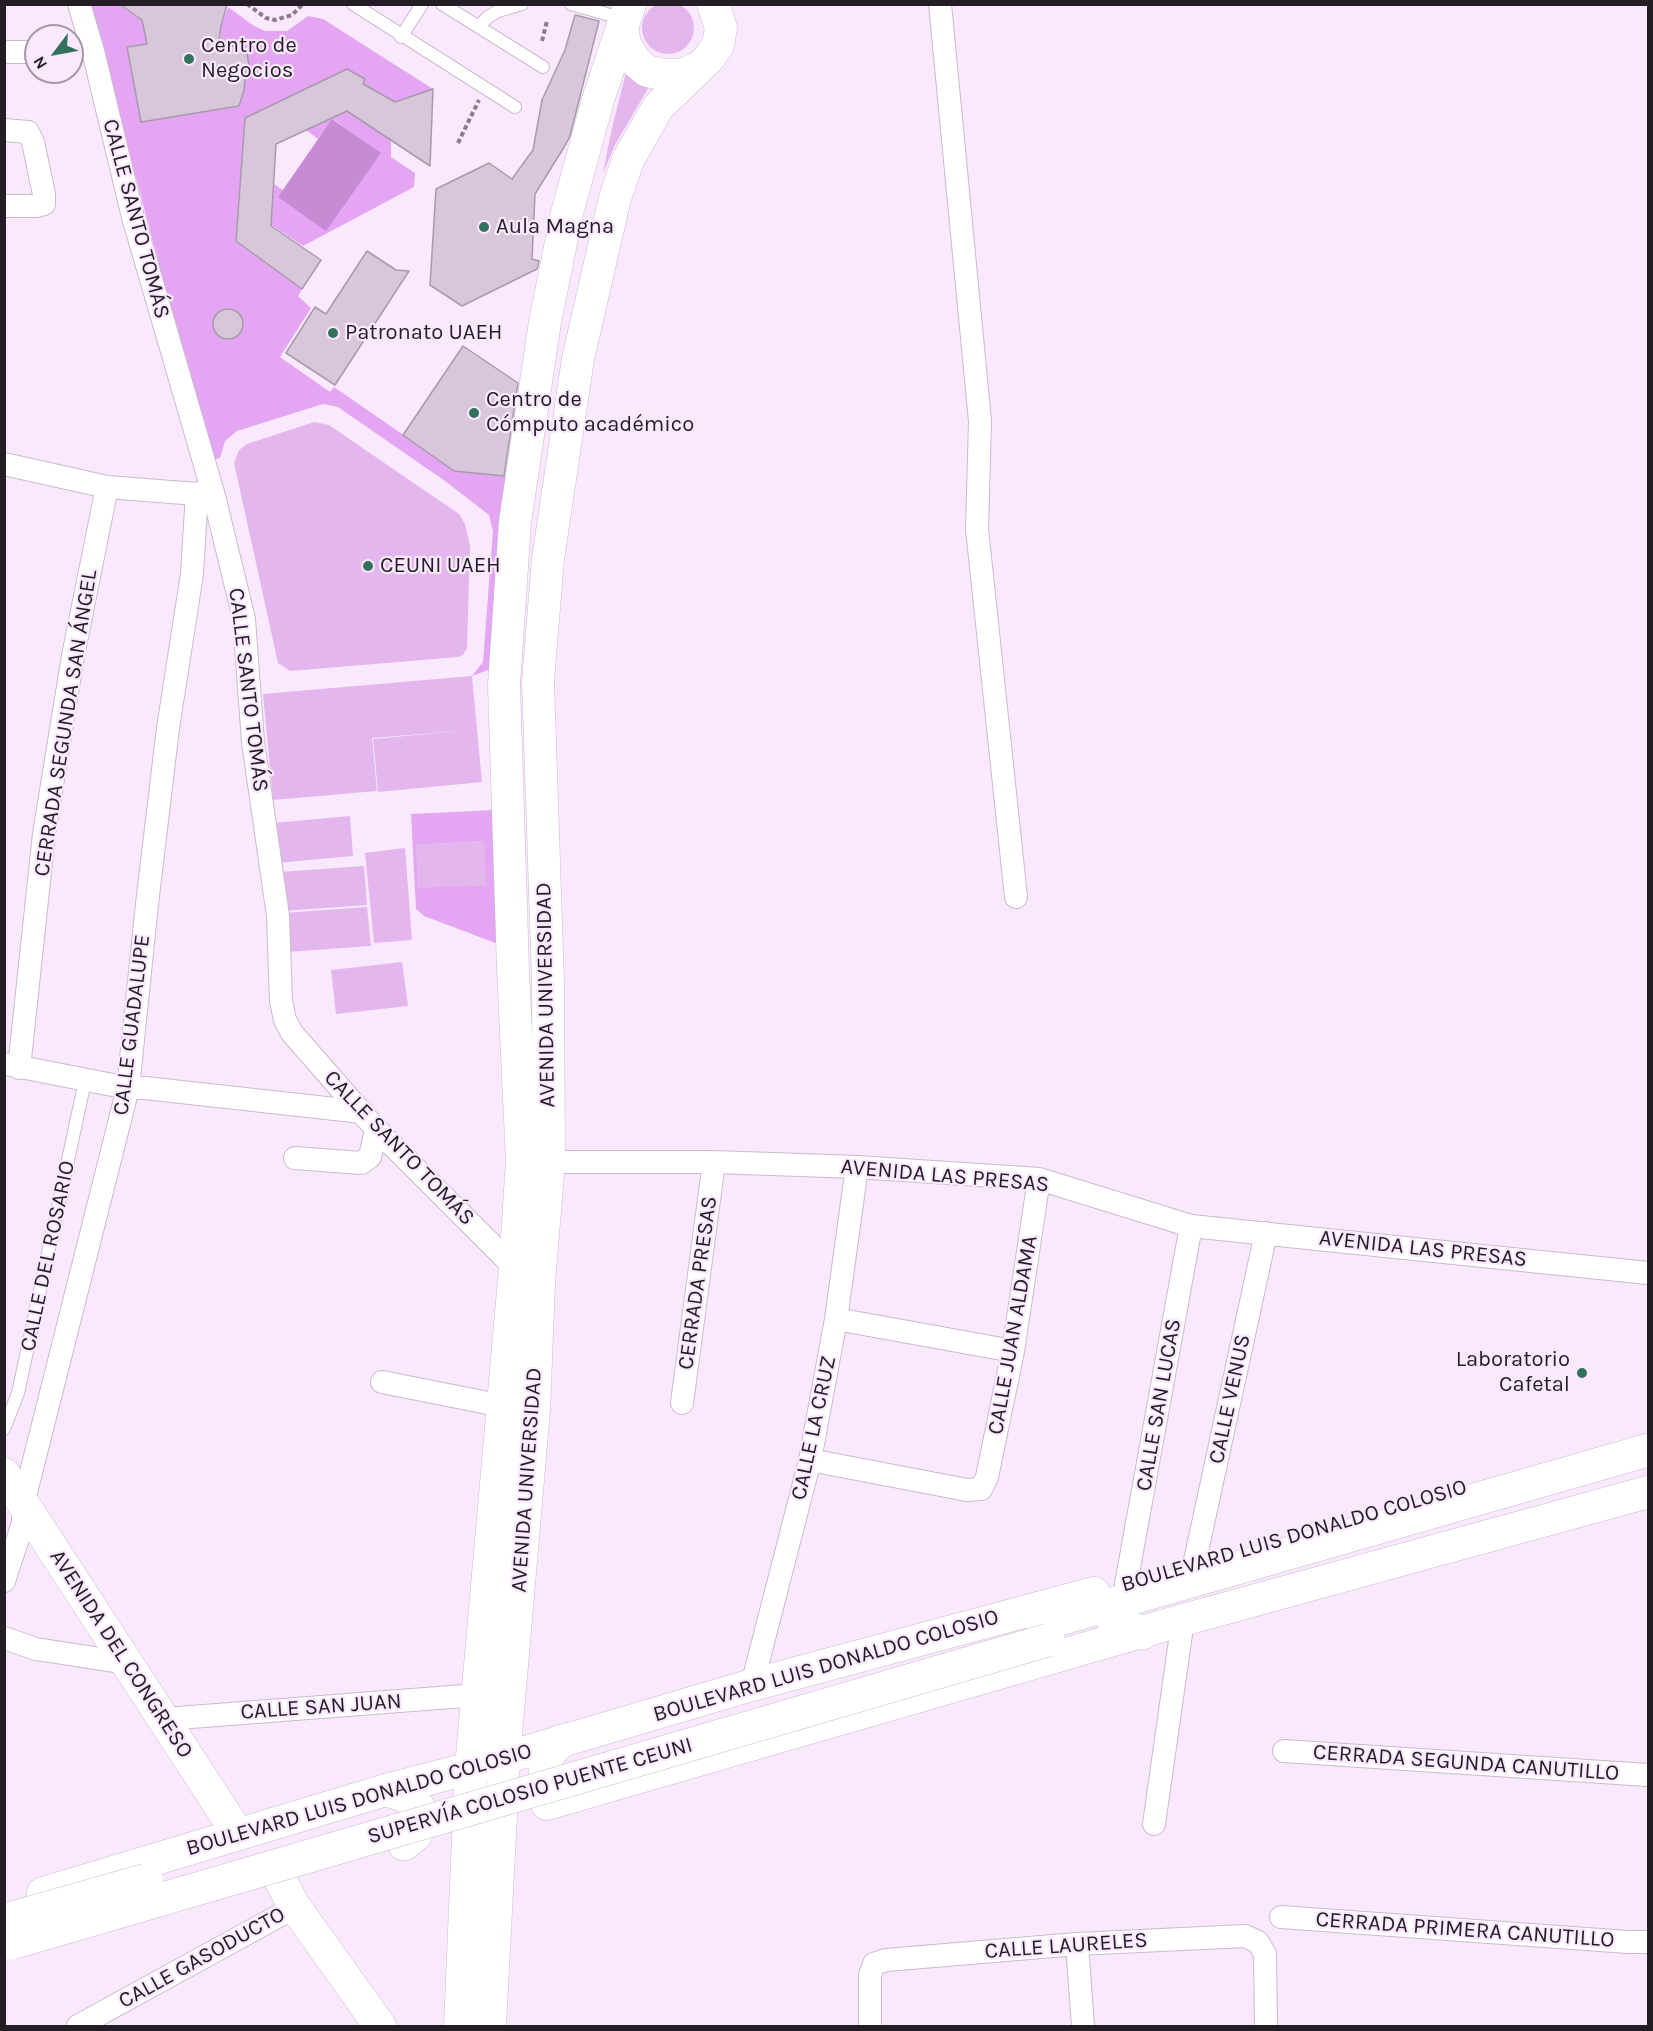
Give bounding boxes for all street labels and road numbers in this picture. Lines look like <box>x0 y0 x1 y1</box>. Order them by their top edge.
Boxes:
street label: CALLE SANTO TOMÁS <box>97 116 175 322</box>
street label: CERRADA SEGUNDA SAN ÁNGEL <box>29 568 103 878</box>
street label: CALLE SANTO TOMÁS <box>222 586 274 794</box>
street label: AVENIDA UNIVERSIDAD <box>531 882 561 1108</box>
street label: CALLE GUADALUPE <box>108 933 156 1117</box>
street label: CALLE SANTO TOMÁS <box>318 1065 480 1231</box>
street label: AVENIDA LAS PRESAS <box>840 1154 1050 1198</box>
street label: CALLE DEL ROSARIO <box>15 1158 81 1354</box>
street label: CERRADA PRESAS <box>673 1194 723 1372</box>
street label: AVENIDA LAS PRESAS <box>1318 1225 1528 1273</box>
street label: CALLE JUAN ALDAMA <box>982 1233 1044 1437</box>
street label: CALLE SAN LUCAS <box>1131 1317 1187 1493</box>
street label: CALLE VENUS <box>1203 1332 1257 1466</box>
street label: CALLE LA CRUZ <box>786 1353 842 1503</box>
street label: AVENIDA UNIVERSIDAD <box>506 1367 548 1593</box>
street label: BOULEVARD LUIS DONALDO COLOSIO <box>1118 1474 1470 1598</box>
street label: AVENIDA DEL CONGRESO <box>44 1545 198 1763</box>
street label: BOULEVARD LUIS DONALDO COLOSIO <box>650 1604 1002 1728</box>
street label: CALLE SAN JUAN <box>240 1688 402 1726</box>
street label: SUPERVÍA COLOSIO PUENTE CEUNI <box>364 1732 696 1850</box>
street label: BOULEVARD LUIS DONALDO COLOSIO <box>183 1738 535 1862</box>
street label: CERRADA SEGUNDA CANUTILLO <box>1312 1739 1620 1787</box>
street label: CALLE GASODUCTO <box>114 1901 290 2015</box>
street label: CERRADA PRIMERA CANUTILLO <box>1315 1906 1615 1954</box>
street label: CALLE LAURELES <box>984 1927 1148 1965</box>

